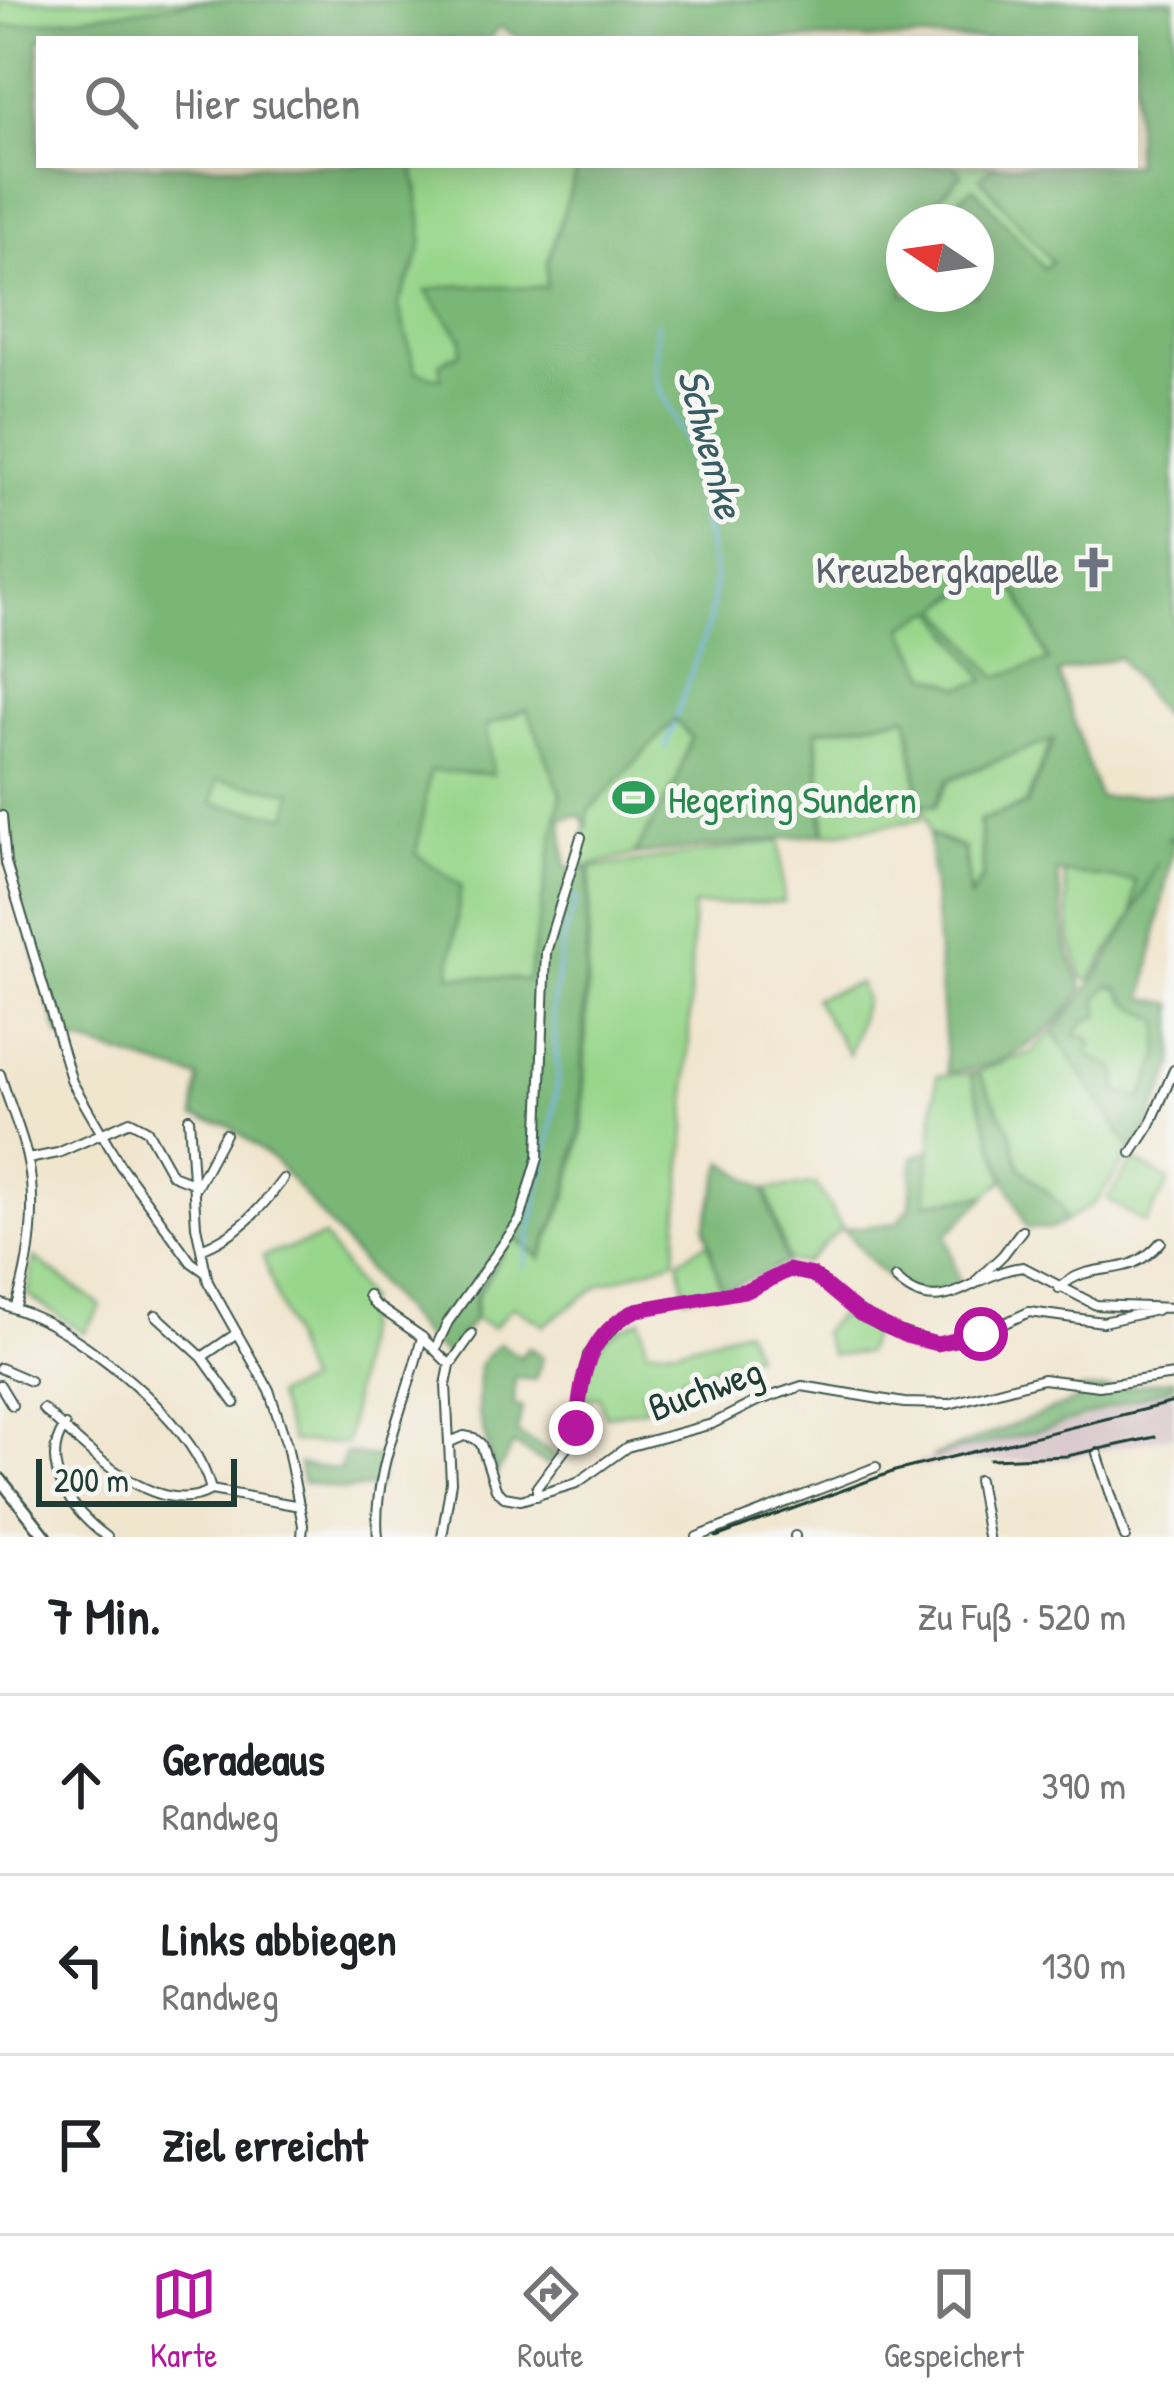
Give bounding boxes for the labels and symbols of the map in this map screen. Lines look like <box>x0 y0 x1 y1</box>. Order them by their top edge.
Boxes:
north arrow <box>886 204 994 312</box>
water label: Schwemke <box>665 362 760 526</box>
place label: Kreuzbergkapelle <box>816 542 1059 595</box>
church icon: Kreuzbergkapelle <box>1070 545 1116 591</box>
place label: Hegering Sundern <box>668 772 917 825</box>
sports icon: Hegering Sundern <box>611 775 657 821</box>
route start <box>954 1307 1008 1361</box>
street label: Buchweg <box>641 1343 769 1433</box>
route end <box>549 1401 603 1455</box>
scale bar <box>36 1453 237 1506</box>

